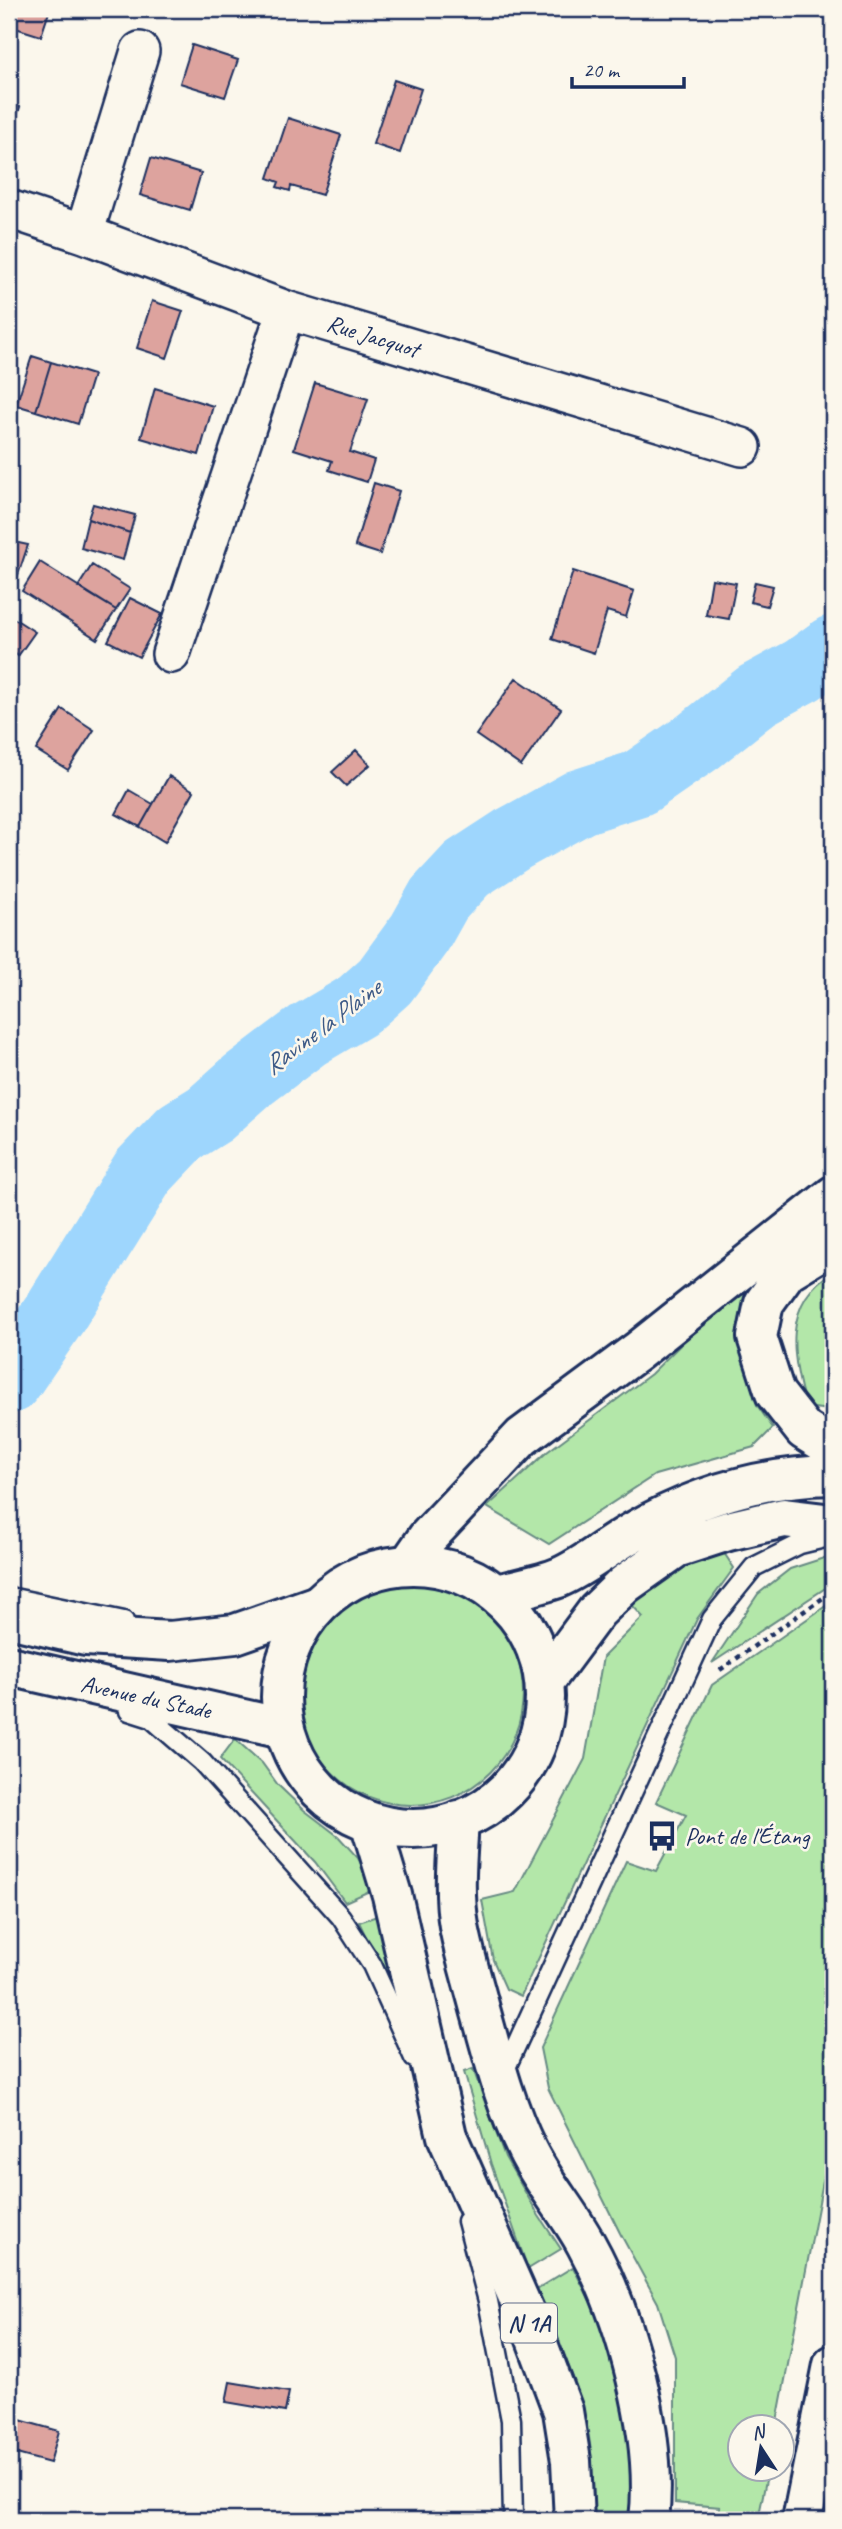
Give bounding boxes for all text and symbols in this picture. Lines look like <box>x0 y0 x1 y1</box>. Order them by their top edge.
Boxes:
scale bar <box>572 46 684 90</box>
text: 20 m <box>583 57 621 83</box>
street label: Rue Jacquot <box>323 308 426 365</box>
water label: Ravine la Plaine <box>257 969 391 1082</box>
street label: Avenue du Stade <box>78 1669 216 1726</box>
bus stop icon: Pont de l'Étang <box>645 1819 679 1853</box>
place label: Pont de l'Étang <box>685 1821 811 1851</box>
road number: N 1A <box>501 2304 557 2342</box>
north arrow <box>726 2414 796 2484</box>
text: N <box>749 2419 769 2445</box>

